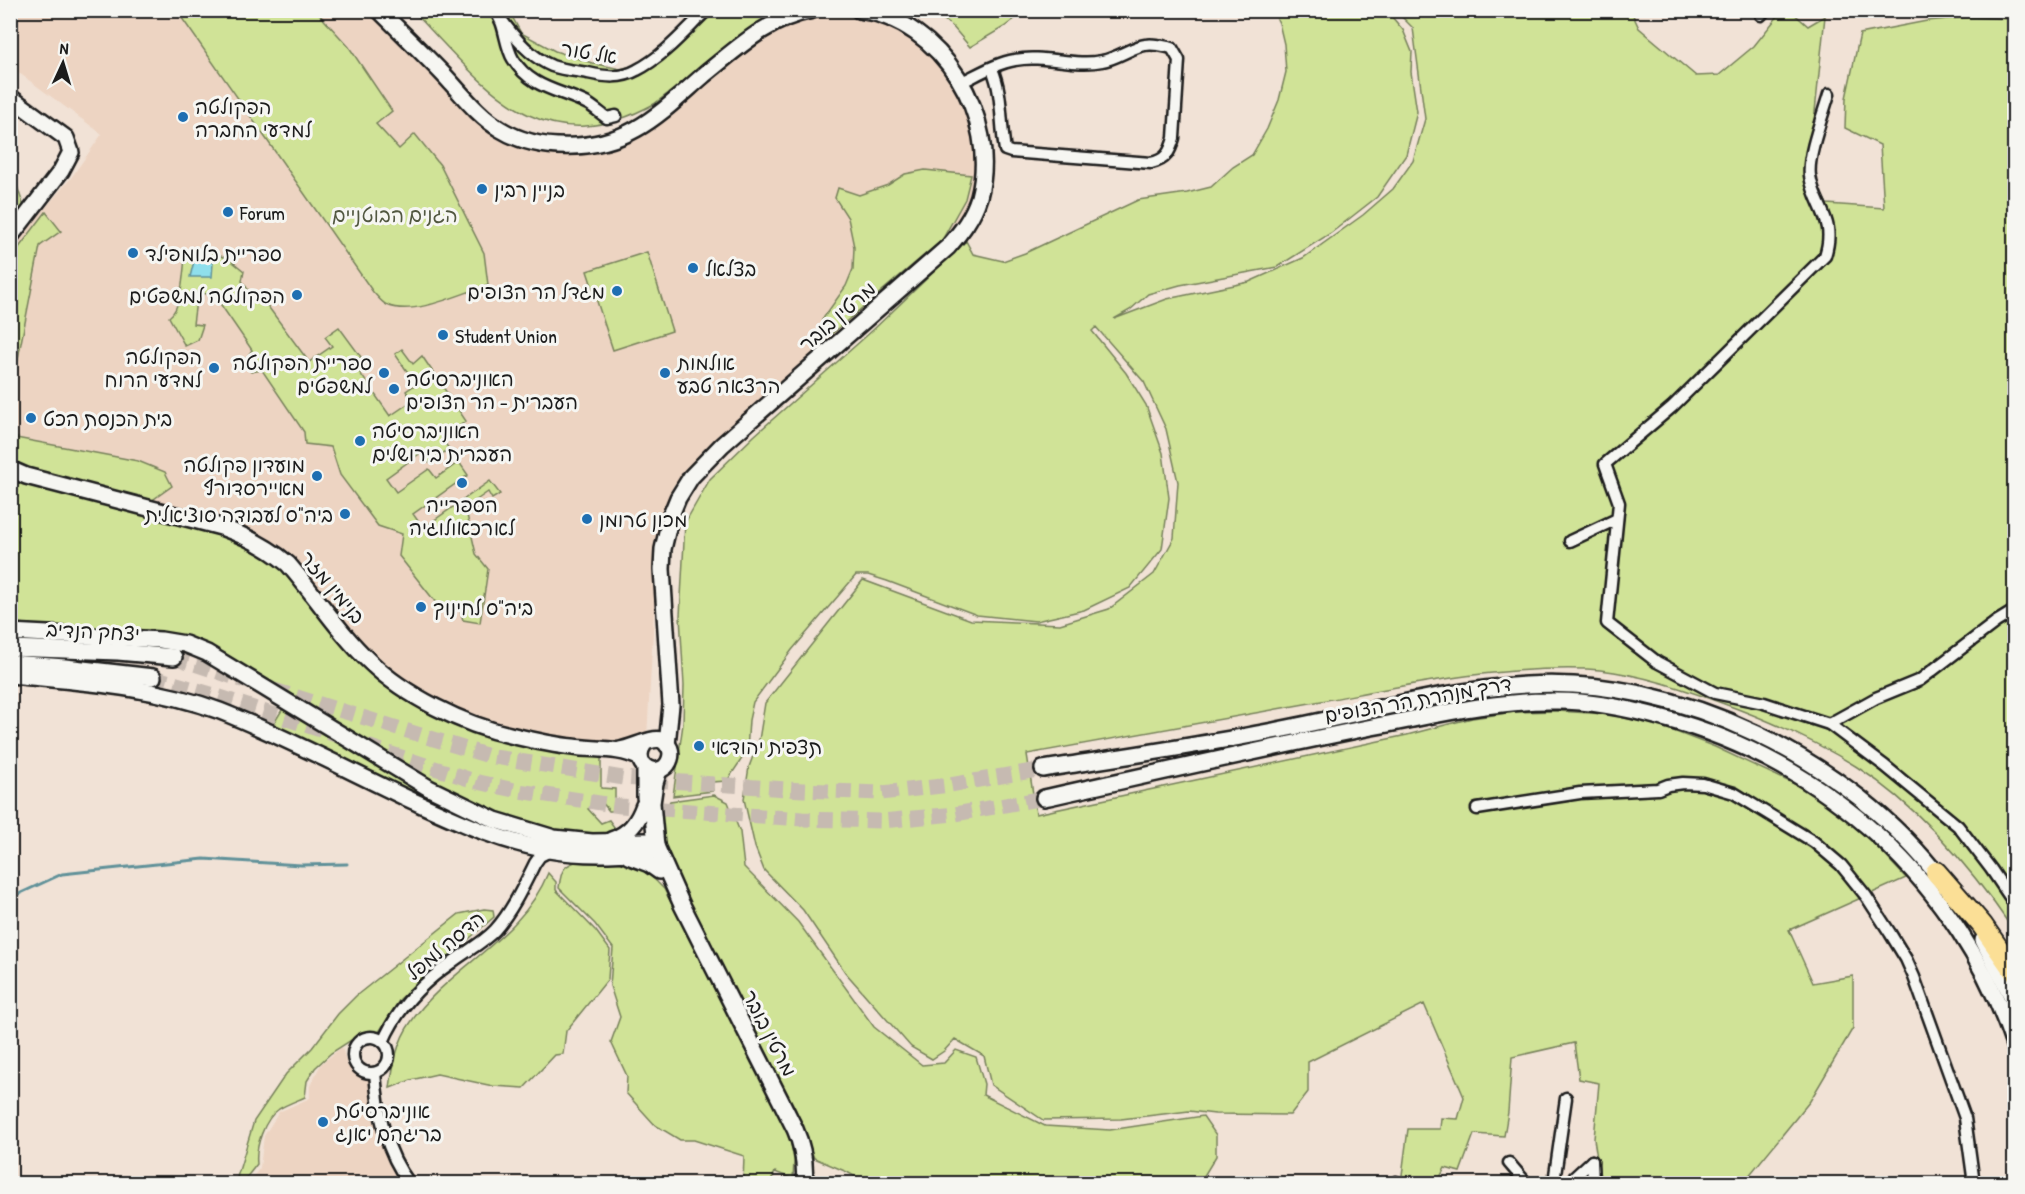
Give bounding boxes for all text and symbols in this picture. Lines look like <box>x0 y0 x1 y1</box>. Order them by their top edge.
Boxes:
north arrow <box>33 33 93 93</box>
street label: אל טור <box>559 34 619 70</box>
text: N <box>59 37 70 59</box>
place label: הפקולטה למדעי החברה <box>195 93 313 143</box>
marker: הפקולטה למדעי החברה <box>176 110 190 124</box>
place label: בניין רבין <box>494 176 565 203</box>
marker: בניין רבין <box>475 182 489 196</box>
place label: Forum <box>239 199 285 226</box>
park label: הגנים הבוטניים <box>332 201 458 228</box>
marker: Forum <box>221 205 235 219</box>
place label: ספריית בלומפילד <box>145 240 282 267</box>
marker: ספריית בלומפילד <box>126 246 140 260</box>
place label: בצלאל <box>705 255 756 282</box>
marker: בצלאל <box>686 261 700 275</box>
street label: מרטין בובר <box>793 275 881 357</box>
place label: מגדל הר הצופים <box>467 278 605 305</box>
place label: הפקולטה למשפטים <box>129 282 285 309</box>
marker: מגדל הר הצופים <box>610 284 624 298</box>
marker: הפקולטה למשפטים <box>290 288 304 302</box>
place label: Student Union <box>455 322 557 349</box>
marker: Student Union <box>436 328 450 342</box>
place label: הפקולטה למדעי הרוח <box>104 343 203 393</box>
place label: ספריית הפקולטה למשפטים <box>233 349 373 399</box>
place label: אולמות הרצאה טבע <box>676 349 781 399</box>
marker: הפקולטה למדעי הרוח <box>207 361 221 375</box>
place label: האוניברסיטה העברית - הר הצופים <box>406 365 578 415</box>
marker: ספריית הפקולטה למשפטים <box>377 366 391 380</box>
marker: אולמות הרצאה טבע <box>658 366 672 380</box>
marker: האוניברסיטה העברית - הר הצופים <box>387 382 401 396</box>
place label: בית הכנסת הכט <box>43 405 172 432</box>
marker: בית הכנסת הכט <box>24 411 38 425</box>
place label: האוניברסיטה העברית בירושלים <box>372 417 512 467</box>
marker: האוניברסיטה העברית בירושלים <box>353 434 367 448</box>
place label: מועדון פקולטה מאיירסדורף <box>183 451 305 501</box>
marker: מועדון פקולטה מאיירסדורף <box>310 469 324 483</box>
marker: הספרייה לארכאולוגיה <box>455 476 469 490</box>
place label: הספרייה לארכאולוגיה <box>409 491 516 541</box>
place label: ביה"ס לעבודה סוציאלית <box>144 501 333 528</box>
place label: מכון טרומן <box>599 506 687 533</box>
marker: ביה"ס לעבודה סוציאלית <box>338 507 352 521</box>
marker: מכון טרומן <box>580 512 594 526</box>
street label: בנימין מזר <box>294 545 372 629</box>
place label: ביה"ס לחינוך <box>433 594 533 621</box>
marker: ביה"ס לחינוך <box>414 600 428 614</box>
street label: יצחק הנדיב <box>46 615 140 647</box>
street label: דרך מנהרת הר הצופים <box>1322 669 1514 729</box>
place label: תצפית יהודאי <box>711 733 822 760</box>
marker: תצפית יהודאי <box>692 739 706 753</box>
street label: הדסה למפל <box>400 904 490 986</box>
street label: מרטין בובר <box>737 985 803 1081</box>
place label: אוניברסיטת בריגהם יאנג <box>334 1097 442 1147</box>
marker: אוניברסיטת בריגהם יאנג <box>316 1115 330 1129</box>

